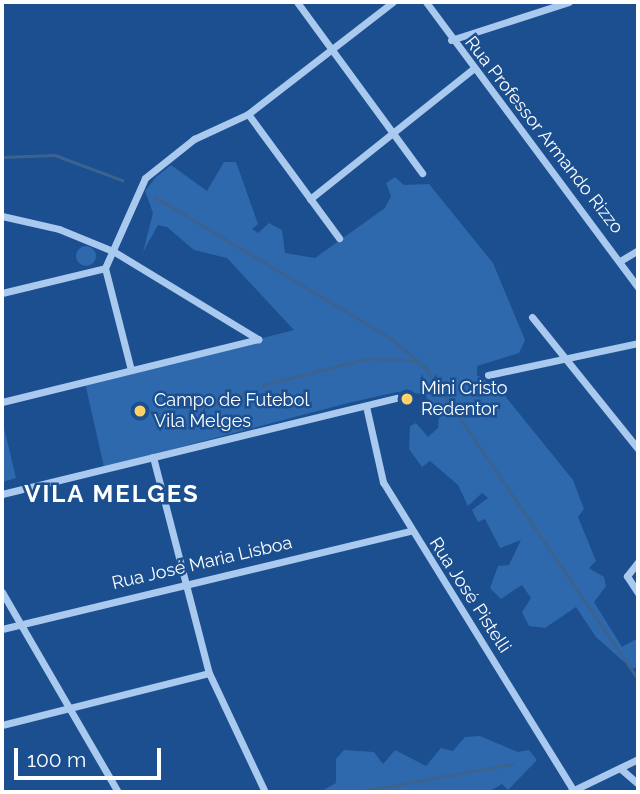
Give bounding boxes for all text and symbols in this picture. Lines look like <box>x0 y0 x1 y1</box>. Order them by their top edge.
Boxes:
street label: Rua Professor Armando Rizzo <box>460 32 628 238</box>
place label: Mini Cristo Redentor <box>421 378 508 420</box>
place label: Campo de Futebol Vila Melges <box>154 390 309 432</box>
marker: Mini Cristo Redentor <box>399 391 415 407</box>
marker: Campo de Futebol Vila Melges <box>132 403 148 419</box>
district label: VILA MELGES <box>25 480 199 508</box>
street label: Rua José Maria Lisboa <box>110 532 294 594</box>
street label: Rua José Pistelli <box>425 533 515 657</box>
scale bar <box>18 734 164 778</box>
text: 100 m <box>27 747 86 772</box>

